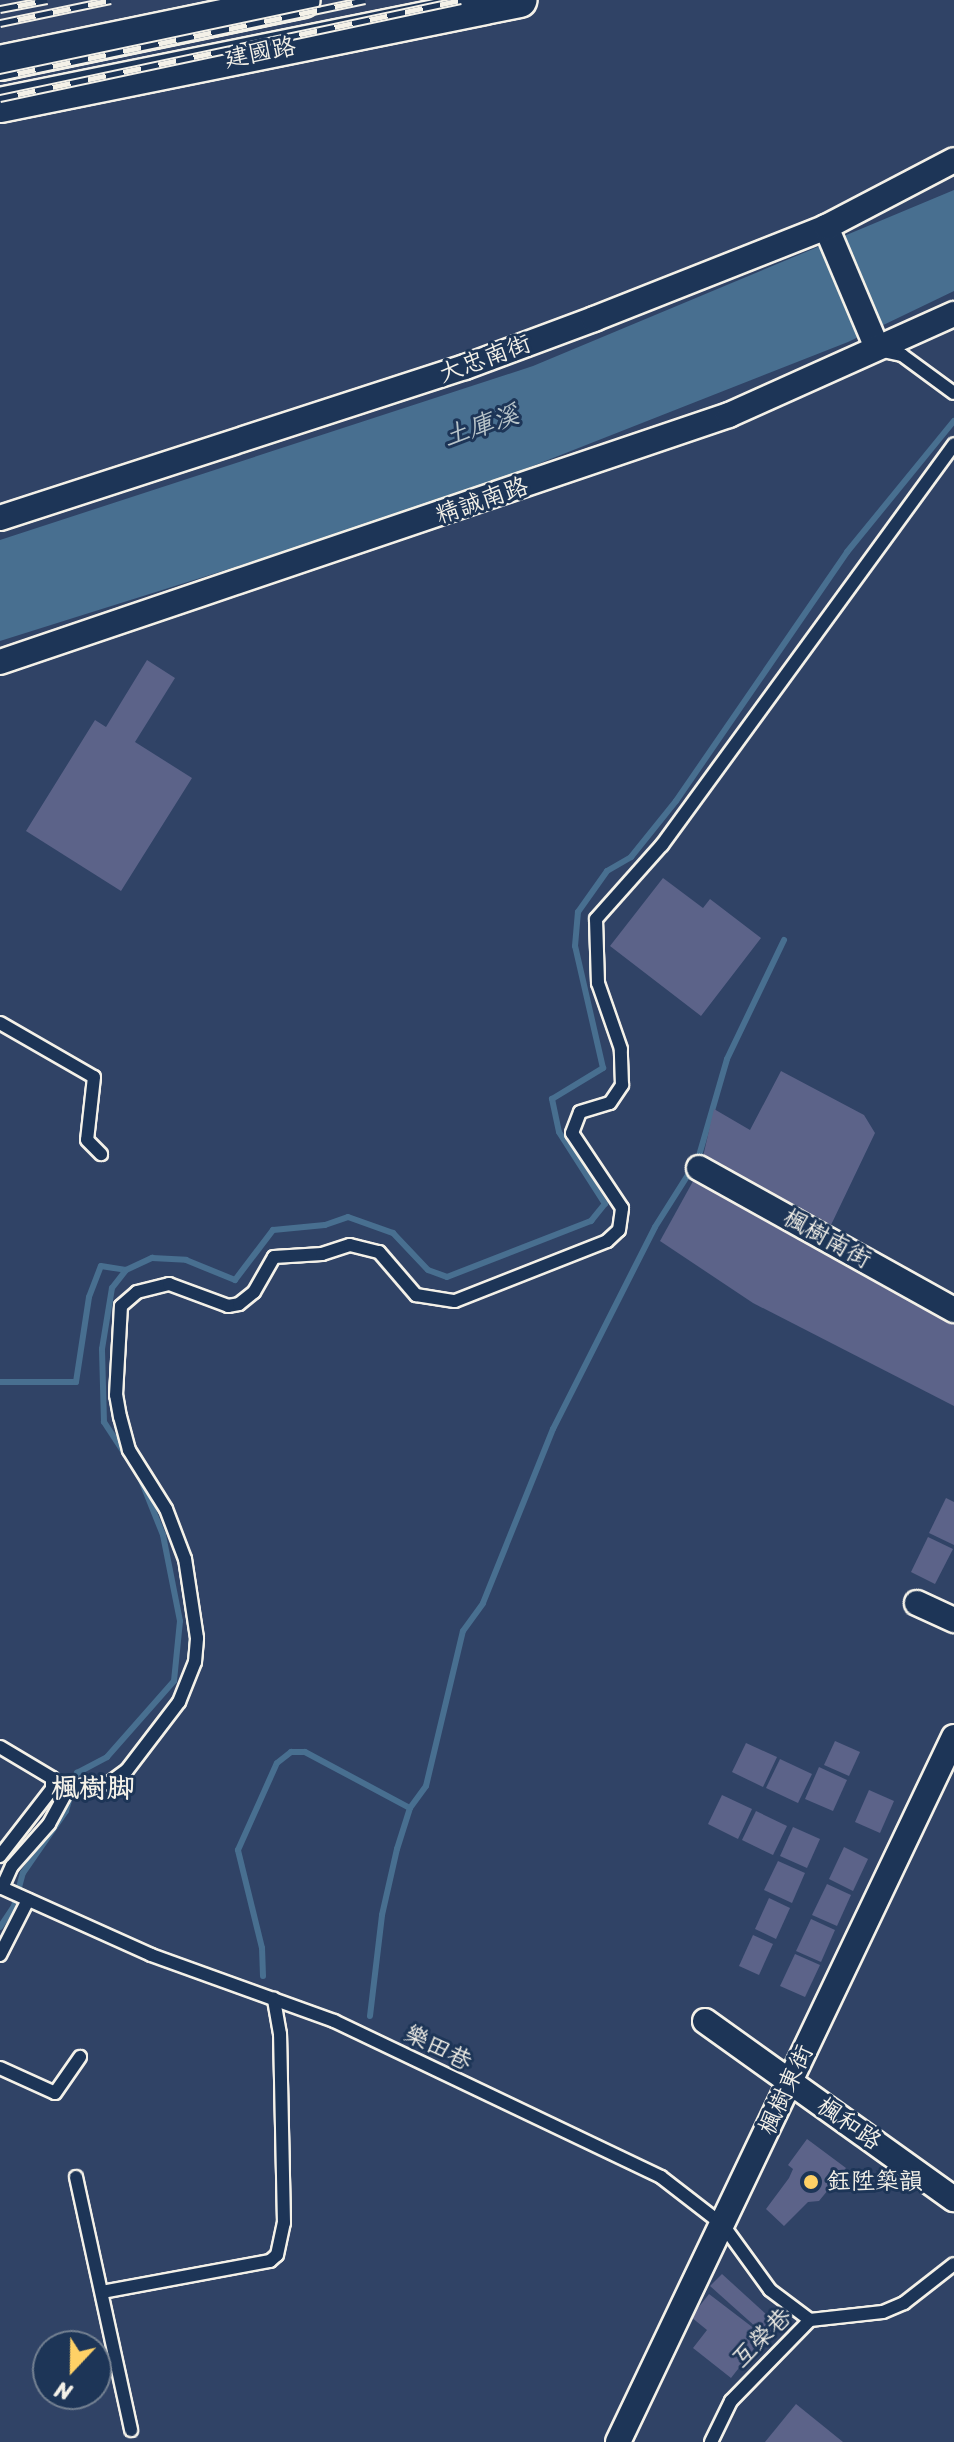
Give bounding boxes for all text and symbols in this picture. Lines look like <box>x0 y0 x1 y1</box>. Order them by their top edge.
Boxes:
street label: 建國路 <box>222 32 298 74</box>
street label: 大忠南街 <box>435 329 535 389</box>
water label: 土庫溪 <box>439 399 523 453</box>
street label: 精誠南路 <box>432 472 532 530</box>
street label: 楓樹南街 <box>778 1203 876 1275</box>
district label: 楓樹脚 <box>51 1771 135 1805</box>
street label: 樂田巷 <box>399 2019 477 2077</box>
street label: 楓樹東街 <box>753 2040 819 2140</box>
street label: 楓和路 <box>811 2092 887 2156</box>
place label: 鈺陞築韻 <box>827 2168 923 2196</box>
marker: 鈺陞築韻 <box>802 2173 820 2191</box>
street label: 互榮巷 <box>726 2302 798 2374</box>
north arrow <box>32 2330 112 2410</box>
text: N <box>49 2370 78 2412</box>

